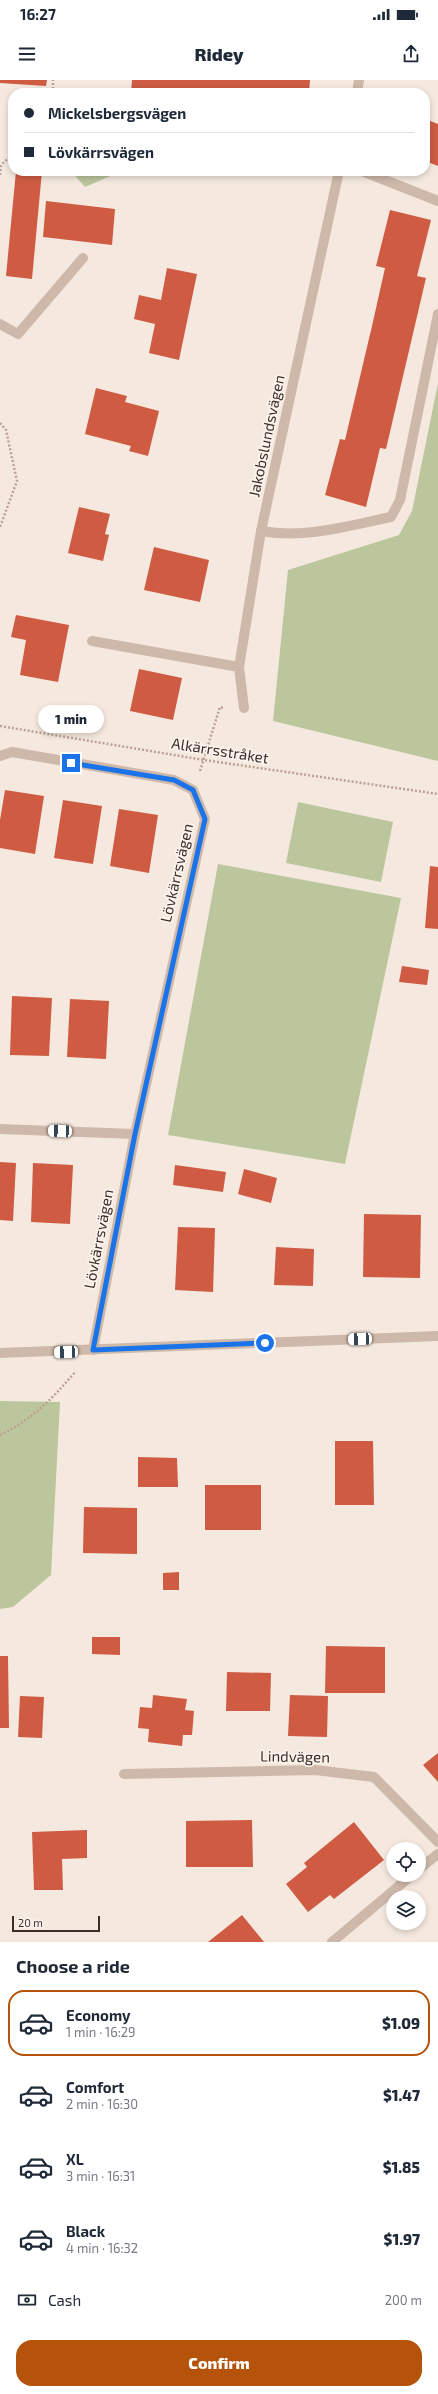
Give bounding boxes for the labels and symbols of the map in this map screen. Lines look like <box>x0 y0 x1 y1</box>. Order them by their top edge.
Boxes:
street label: Jakobslundsvägen <box>244 373 288 499</box>
callout: 1 min <box>38 705 104 733</box>
street label: Alkärrsstråket <box>170 733 270 767</box>
route end <box>62 754 80 772</box>
street label: Lövkärrsvägen <box>156 822 196 924</box>
car <box>48 1125 72 1137</box>
street label: Lövkärrsvägen <box>80 1188 116 1290</box>
car <box>348 1333 372 1345</box>
route start <box>256 1334 274 1352</box>
car <box>54 1346 78 1358</box>
street label: Lindvägen <box>260 1746 330 1766</box>
scale bar <box>12 1914 100 1933</box>

